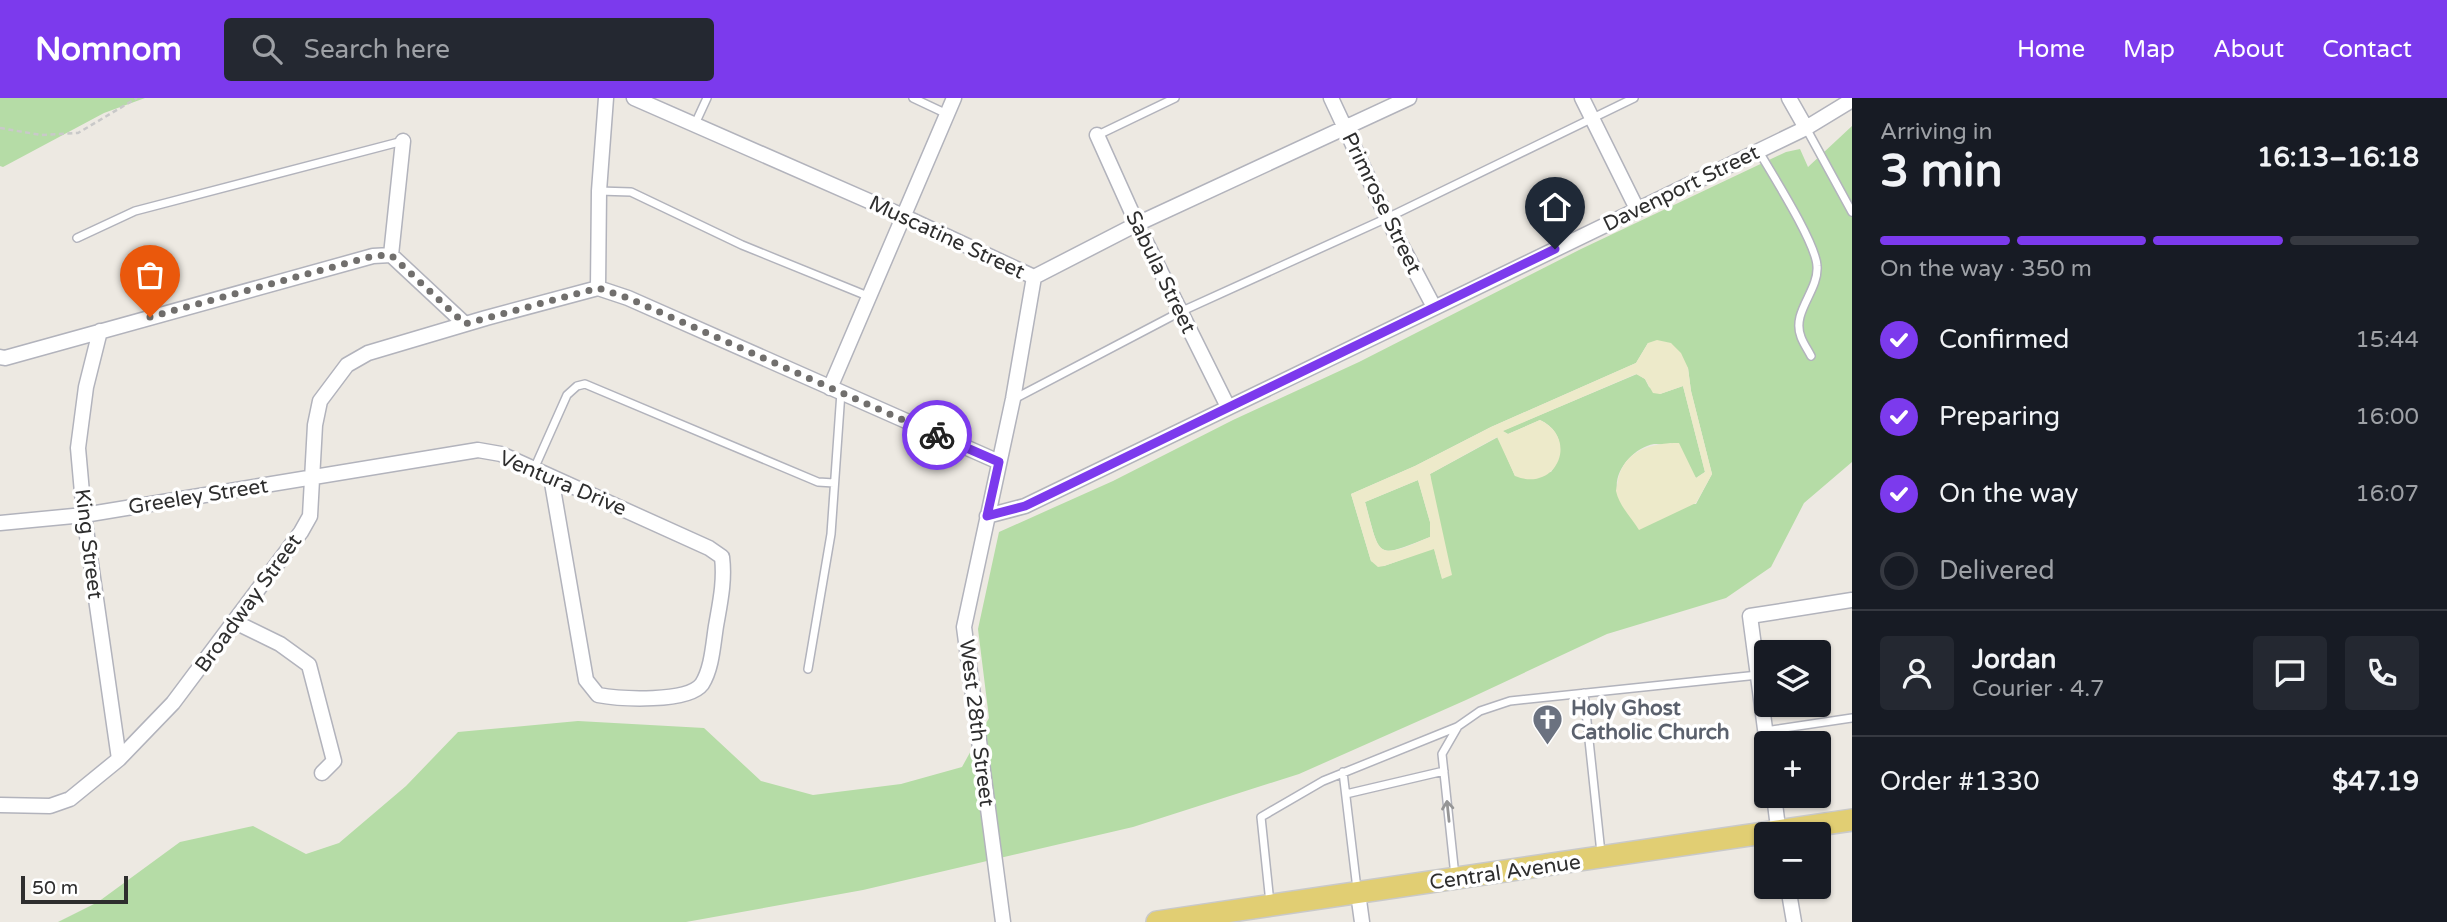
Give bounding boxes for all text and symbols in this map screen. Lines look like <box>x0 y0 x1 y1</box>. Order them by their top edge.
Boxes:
search box <box>224 18 714 81</box>
text: Nomnom <box>35 30 182 69</box>
icon: search <box>248 30 286 68</box>
text: Search here <box>304 34 450 65</box>
text: Home <box>2017 35 2085 64</box>
text: Map <box>2123 35 2175 64</box>
text: About <box>2213 35 2284 64</box>
text: Contact <box>2322 35 2412 64</box>
text: Arriving in <box>1880 118 1993 146</box>
street label: Primrose Street <box>1336 128 1427 278</box>
street label: Davenport Street <box>1599 140 1763 237</box>
text: 16:13–16:18 <box>2257 142 2419 173</box>
text: 3 min <box>1880 144 2003 199</box>
pin <box>1525 177 1585 249</box>
icon: home <box>1536 188 1574 226</box>
street label: Muscatine Street <box>865 190 1029 284</box>
street label: Sabula Street <box>1120 207 1201 338</box>
pin <box>120 245 180 317</box>
text: On the way · 350 m <box>1880 255 2092 283</box>
icon: bag <box>131 256 169 294</box>
icon: check <box>1880 321 1918 359</box>
text: Confirmed <box>1939 324 2069 355</box>
text: 15:44 <box>2355 326 2419 354</box>
icon: check <box>1880 398 1918 436</box>
courier <box>902 400 972 470</box>
text: Preparing <box>1939 401 2060 432</box>
text: 16:00 <box>2355 403 2419 431</box>
icon: bike <box>918 416 956 454</box>
street label: Ventura Drive <box>495 445 630 522</box>
street label: Greeley Street <box>126 473 270 520</box>
icon: check <box>1880 475 1918 513</box>
text: On the way <box>1939 478 2079 509</box>
text: 16:07 <box>2355 480 2419 508</box>
street label: King Street <box>69 488 108 601</box>
street label: Broadway Street <box>190 529 307 677</box>
text: Delivered <box>1939 555 2055 586</box>
button: person <box>1880 636 1954 710</box>
button: chat <box>2253 636 2327 710</box>
button: phone <box>2345 636 2419 710</box>
street label: West 28th Street <box>954 638 999 808</box>
map controls <box>1754 640 1831 899</box>
button: layers <box>1754 640 1831 717</box>
text: Jordan <box>1972 644 2056 675</box>
text: Courier · 4.7 <box>1972 675 2105 703</box>
place label: Holy Ghost Catholic Church <box>1571 696 1730 745</box>
church icon: Holy Ghost Catholic Church <box>1531 703 1565 747</box>
button: + <box>1754 731 1831 808</box>
text: Order #1330 <box>1880 766 2040 797</box>
text: $47.19 <box>2332 766 2419 797</box>
one-way arrow <box>1441 800 1454 823</box>
button: − <box>1754 822 1831 899</box>
street label: Central Avenue <box>1428 849 1582 895</box>
scale bar <box>21 873 128 905</box>
text: 50 m <box>32 877 78 899</box>

